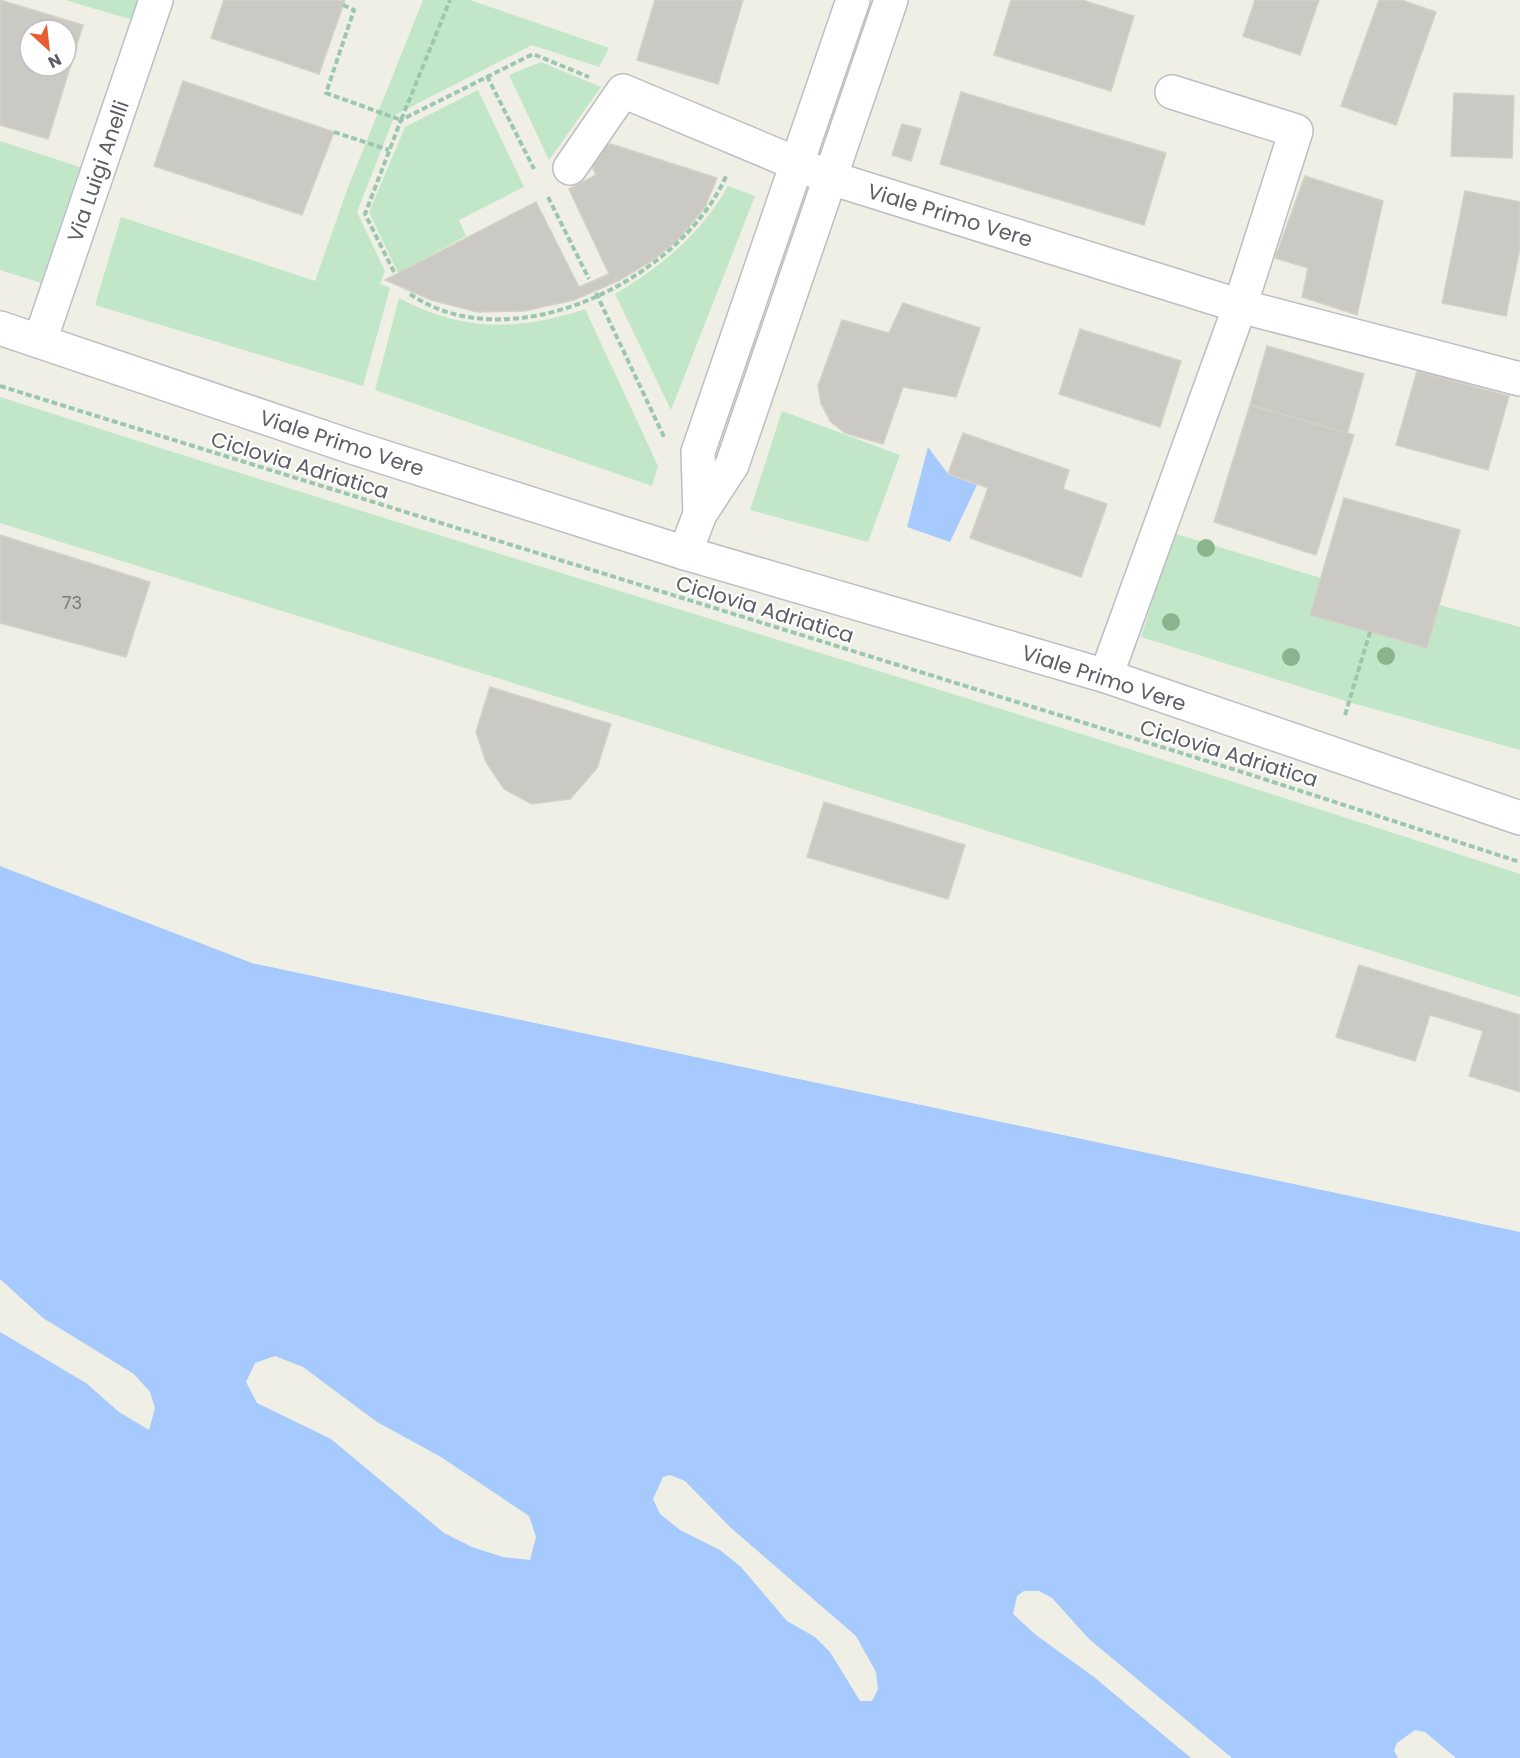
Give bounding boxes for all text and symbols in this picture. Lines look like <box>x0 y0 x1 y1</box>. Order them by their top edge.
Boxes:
north arrow <box>18 18 78 78</box>
text: N <box>44 48 65 74</box>
street label: Via Luigi Anelli <box>60 96 136 246</box>
street label: Viale Primo Vere <box>864 176 1036 254</box>
street label: Viale Primo Vere <box>256 403 428 483</box>
street label: Ciclovia Adriatica <box>207 424 393 506</box>
street label: Ciclovia Adriatica <box>672 568 858 650</box>
house number: 73 <box>62 590 82 615</box>
street label: Viale Primo Vere <box>1018 638 1190 718</box>
street label: Ciclovia Adriatica <box>1136 712 1322 794</box>

